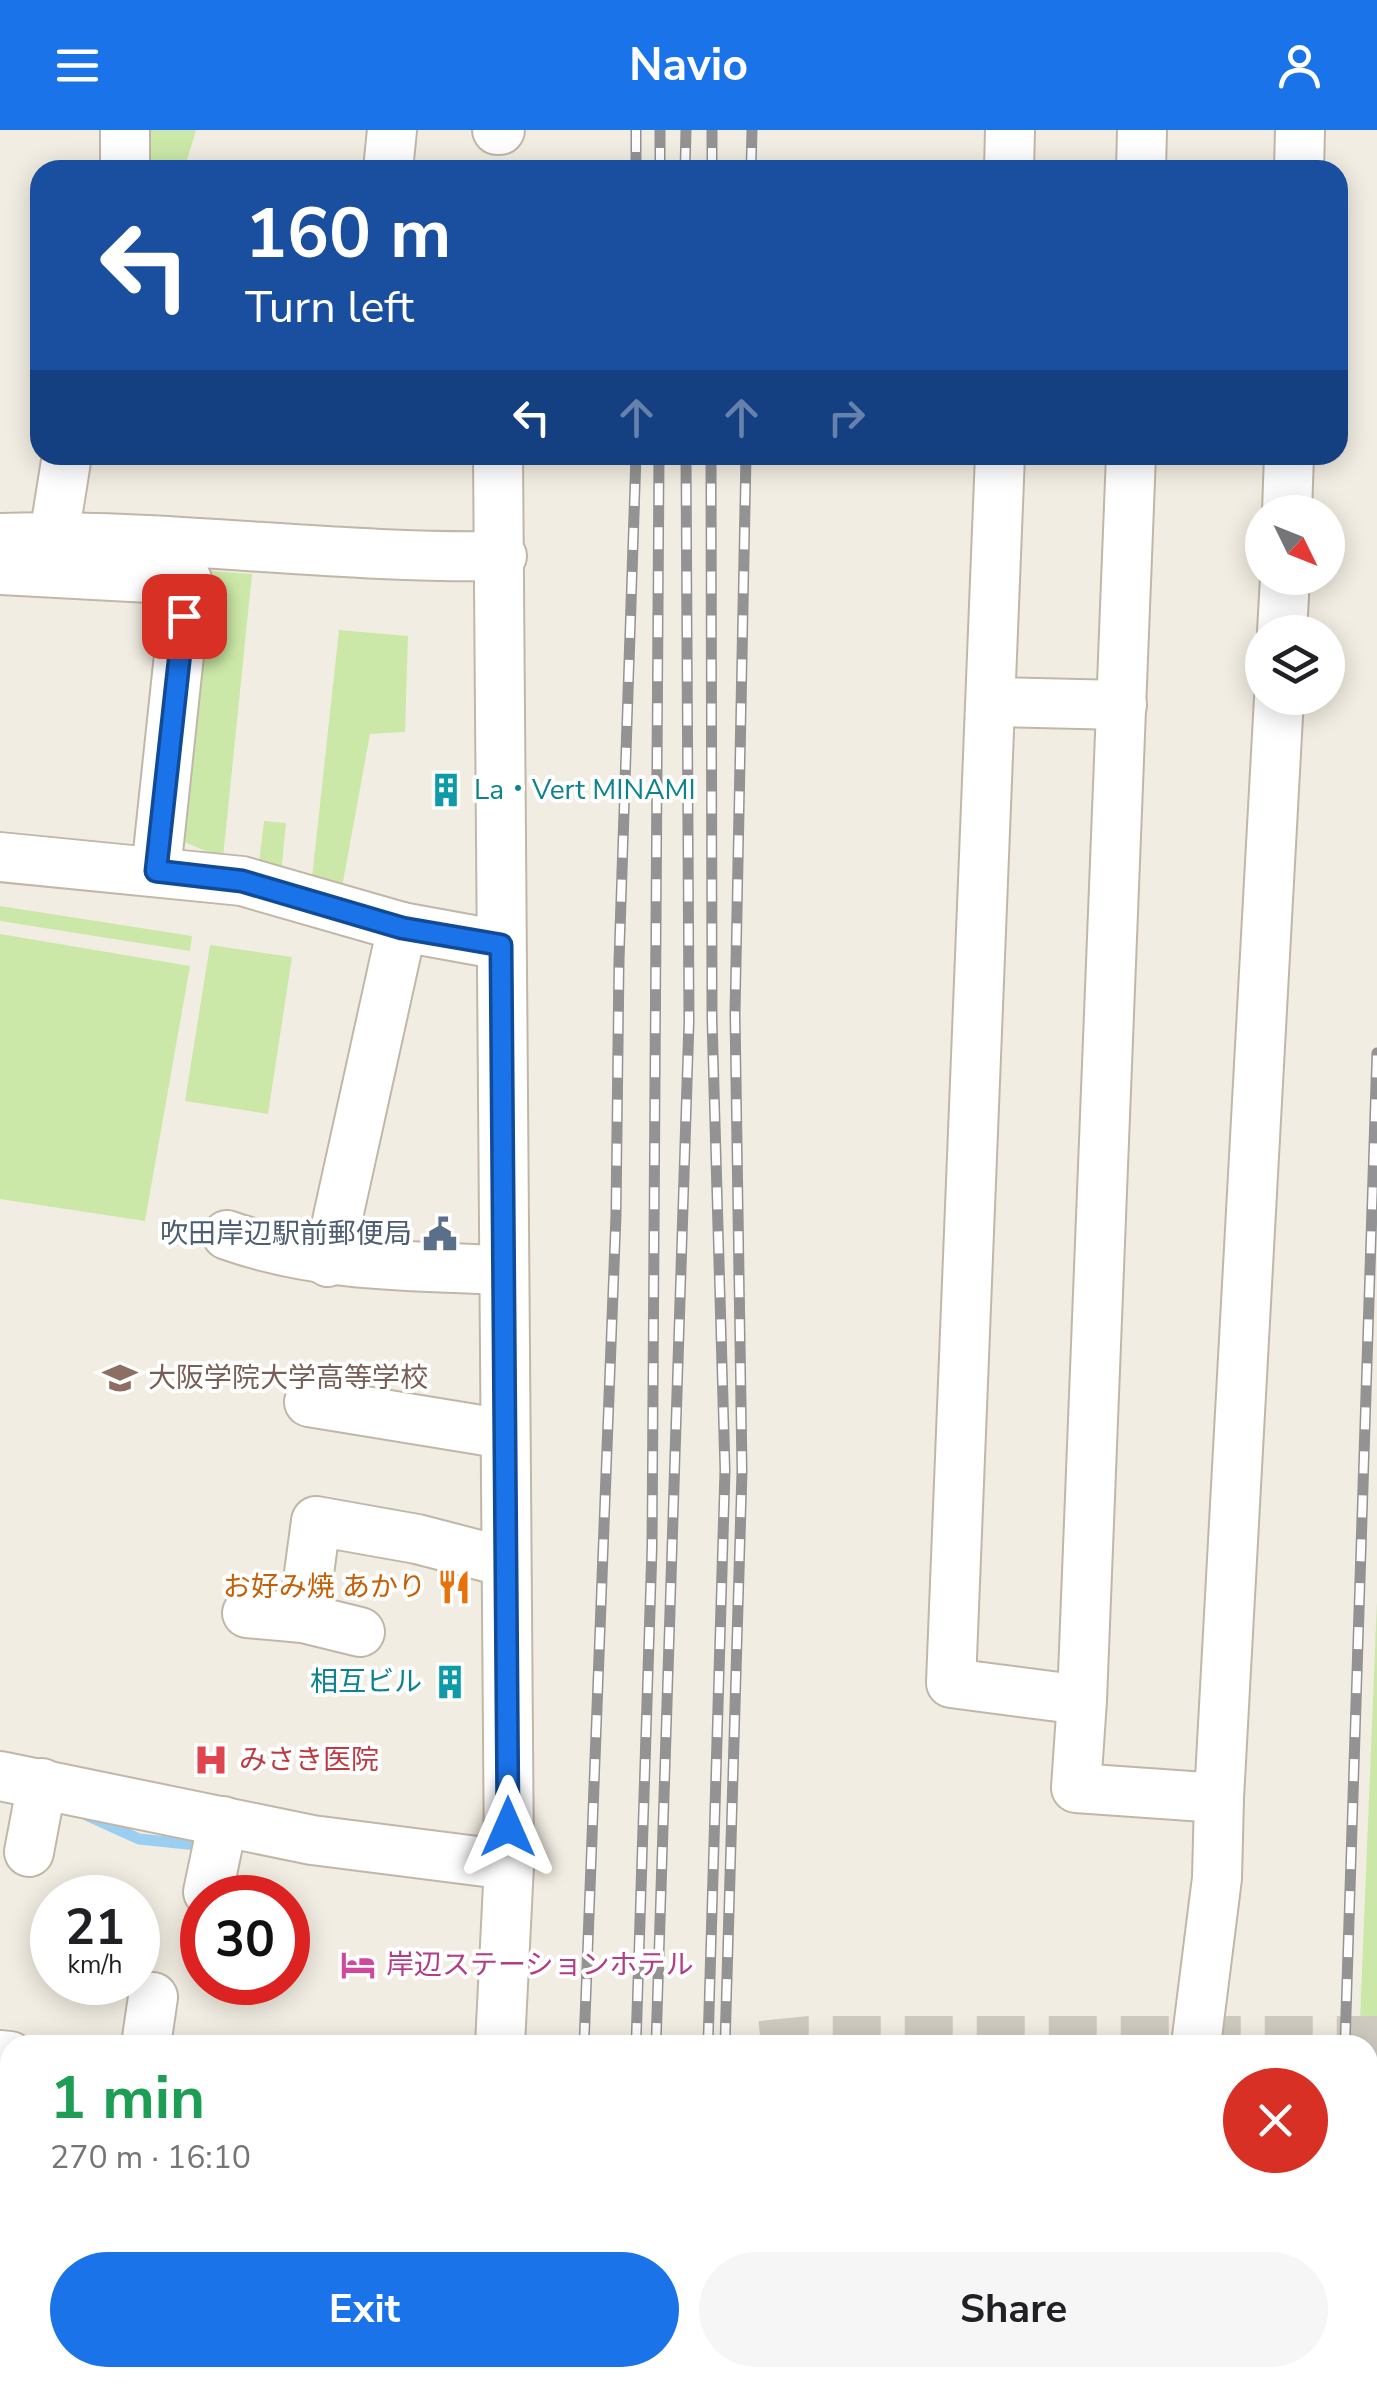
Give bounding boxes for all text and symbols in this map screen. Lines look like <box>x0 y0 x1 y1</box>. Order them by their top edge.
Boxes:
text: Navio <box>629 35 748 96</box>
icon: menu <box>50 38 105 93</box>
icon: person <box>1272 38 1327 93</box>
text: 160 m <box>245 186 451 282</box>
icon: left <box>80 200 210 330</box>
text: Turn left <box>245 277 414 338</box>
icon: left <box>504 390 559 445</box>
icon: ahead <box>609 390 664 445</box>
icon: ahead <box>714 390 769 445</box>
icon: right <box>819 390 874 445</box>
north arrow <box>1245 495 1345 595</box>
map controls <box>1245 495 1345 715</box>
pin <box>142 574 227 659</box>
icon: arrive <box>157 589 212 644</box>
button: layers <box>1245 615 1345 715</box>
building icon: La・Vert MINAMI <box>427 771 465 809</box>
place label: La・Vert MINAMI <box>474 771 696 809</box>
place label: 吹田岸辺駅前郵便局 <box>160 1215 412 1253</box>
public building icon: 吹田岸辺駅前郵便局 <box>421 1215 459 1253</box>
school or university icon: 大阪学院大学高等学校 <box>101 1359 139 1397</box>
place label: 大阪学院大学高等学校 <box>148 1359 428 1397</box>
place label: お好み焼 あかり <box>223 1568 426 1606</box>
restaurant icon: お好み焼 あかり <box>435 1568 473 1606</box>
place label: 相互ビル <box>310 1663 422 1701</box>
building icon: 相互ビル <box>431 1663 469 1701</box>
hospital icon: みさき医院 <box>192 1741 230 1779</box>
place label: みさき医院 <box>239 1741 379 1779</box>
position arrow <box>456 1775 560 1879</box>
speed limit sign: 30 <box>180 1875 310 2005</box>
text: 21 <box>65 1893 125 1962</box>
hotel icon: 岸辺ステーションホテル <box>339 1946 377 1984</box>
place label: 岸辺ステーションホテル <box>386 1946 693 1984</box>
text: km/h <box>67 1948 123 1982</box>
text: 1 min <box>50 2057 205 2139</box>
button: close <box>1223 2068 1328 2173</box>
text: 270 m · 16:10 <box>50 2136 251 2179</box>
button: Exit <box>50 2252 679 2367</box>
button: Share <box>699 2252 1328 2367</box>

